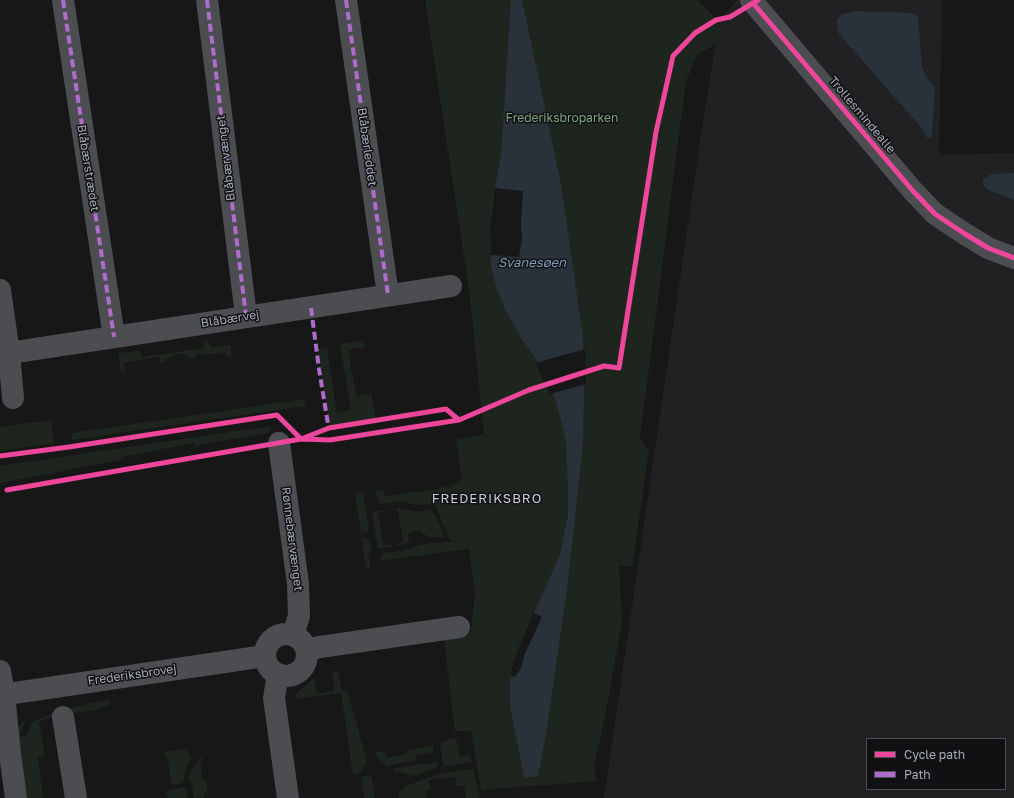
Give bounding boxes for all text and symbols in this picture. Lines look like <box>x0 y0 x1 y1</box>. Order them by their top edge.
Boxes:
street label: Trollesmindealle <box>826 74 898 156</box>
street label: Blåbærleddet <box>354 107 380 187</box>
park label: Frederiksbroparken <box>506 111 618 125</box>
street label: Blåbærvænget <box>214 114 238 202</box>
street label: Blåbærstrædet <box>74 123 102 213</box>
water label: Svanesøen <box>498 255 566 271</box>
street label: Blåbærvej <box>200 307 260 331</box>
street label: Rønnebærvænget <box>278 486 306 592</box>
district label: FREDERIKSBRO <box>432 491 542 507</box>
street label: Frederiksbrovej <box>87 662 177 688</box>
legend <box>866 738 1006 790</box>
text: Cycle path <box>904 747 965 762</box>
text: Path <box>904 767 931 782</box>

